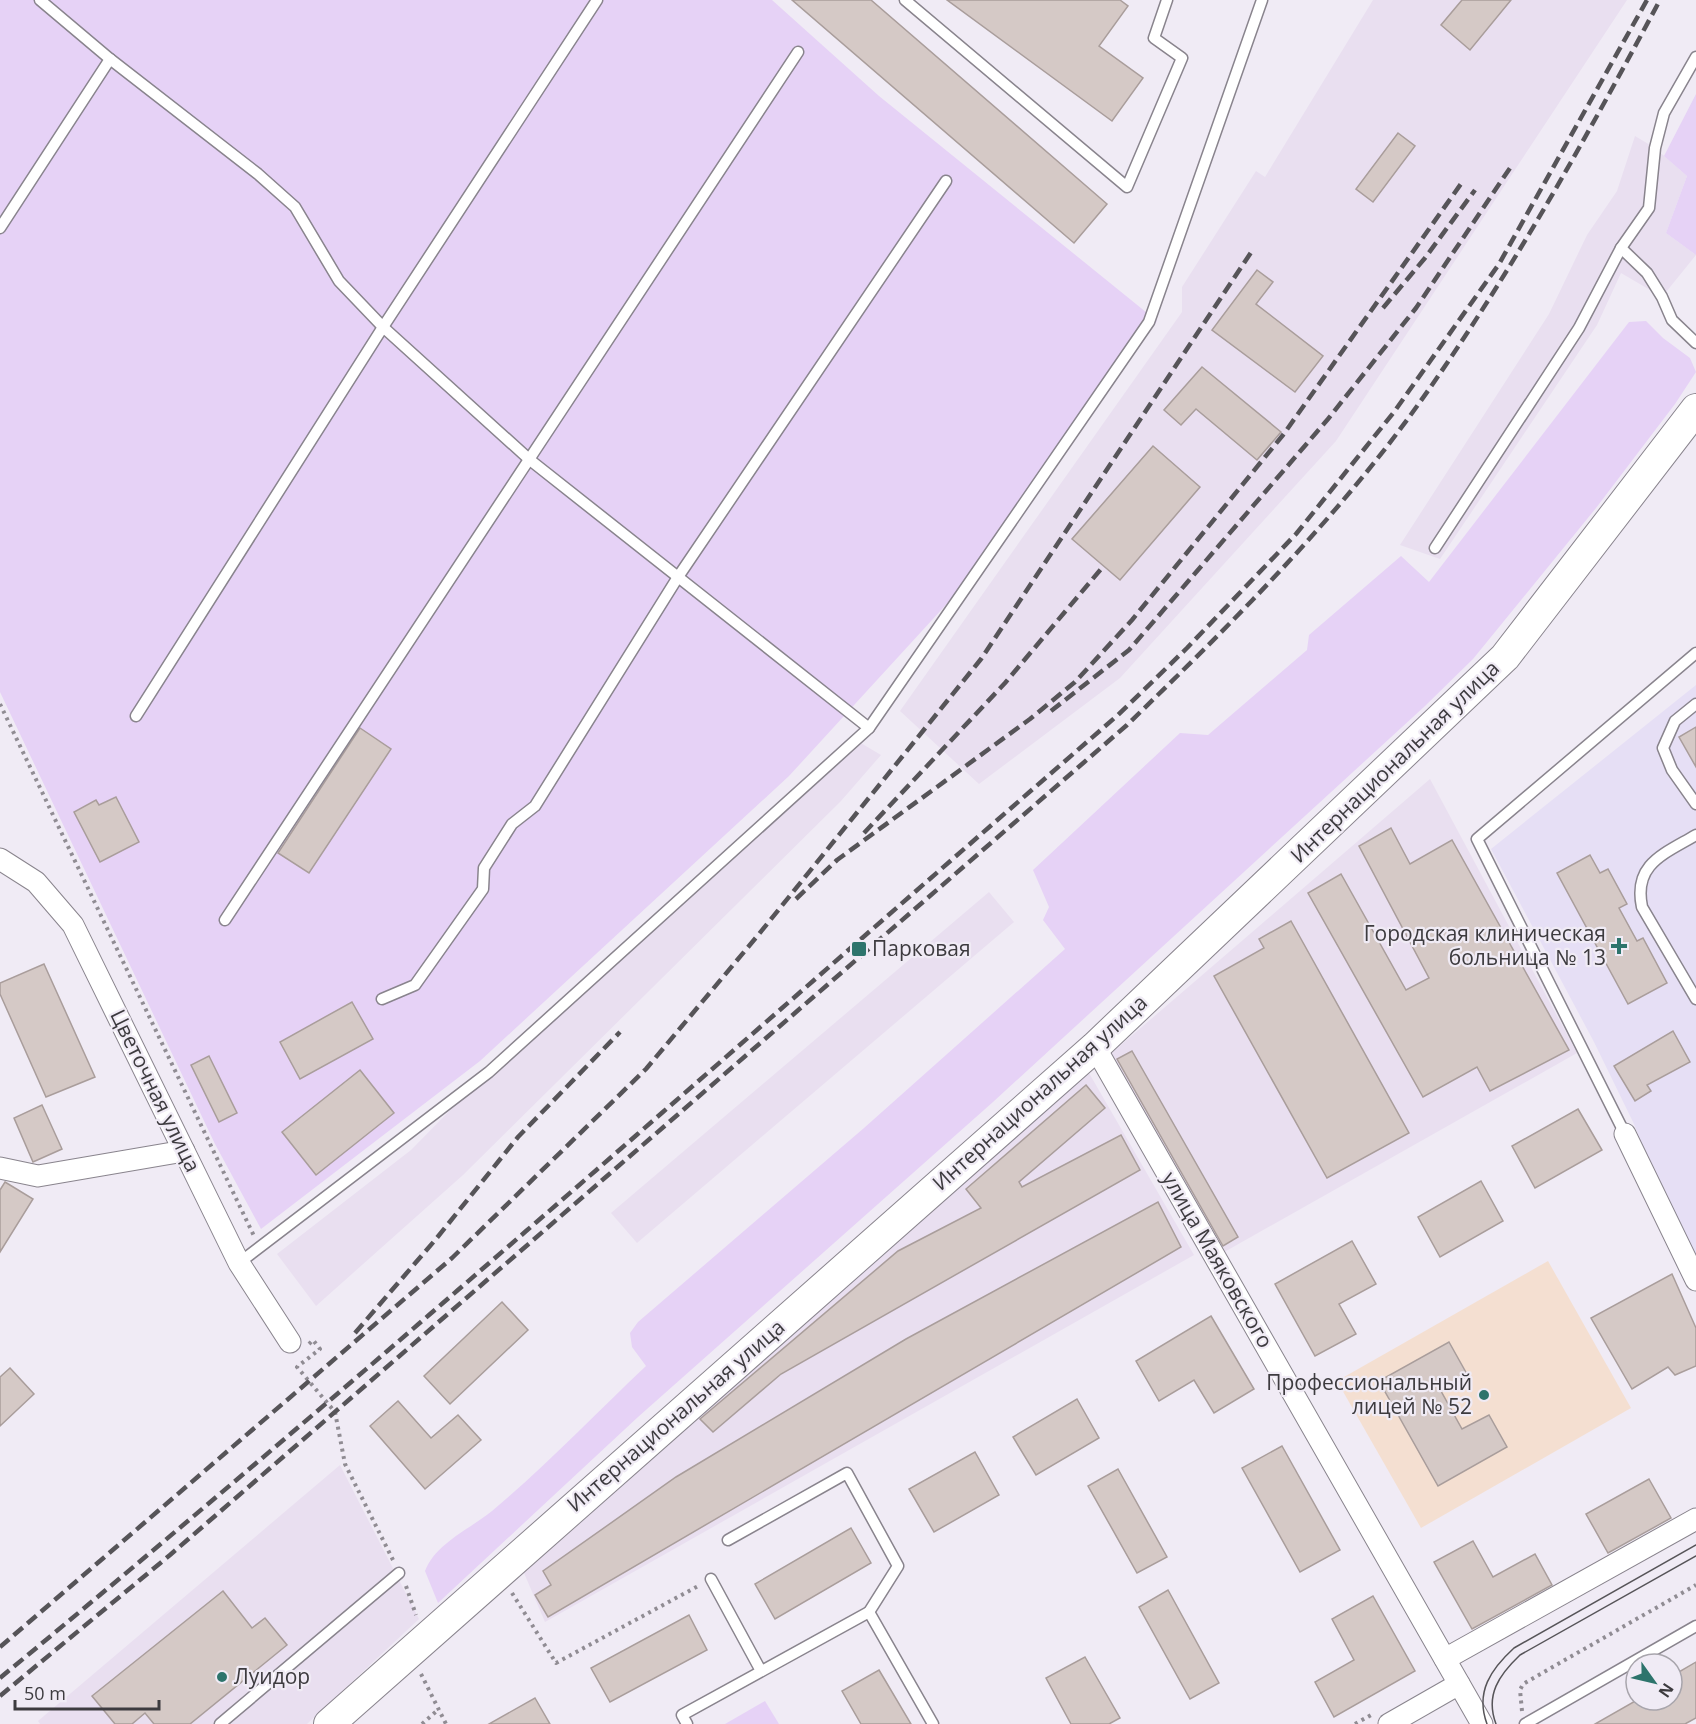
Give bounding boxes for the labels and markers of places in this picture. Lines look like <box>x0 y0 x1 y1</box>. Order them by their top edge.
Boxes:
place label: Городская клиническая больница № 13 <box>1364 919 1606 971</box>
place label: Парковая <box>872 934 971 962</box>
marker: Городская клиническая больница № 13 <box>1610 937 1628 955</box>
marker: Парковая <box>850 940 868 958</box>
place label: Профессиональный лицей № 52 <box>1266 1368 1472 1420</box>
marker: Профессиональный лицей № 52 <box>1477 1388 1491 1402</box>
place label: Луидор <box>234 1662 310 1690</box>
marker: Луидор <box>215 1670 229 1684</box>

